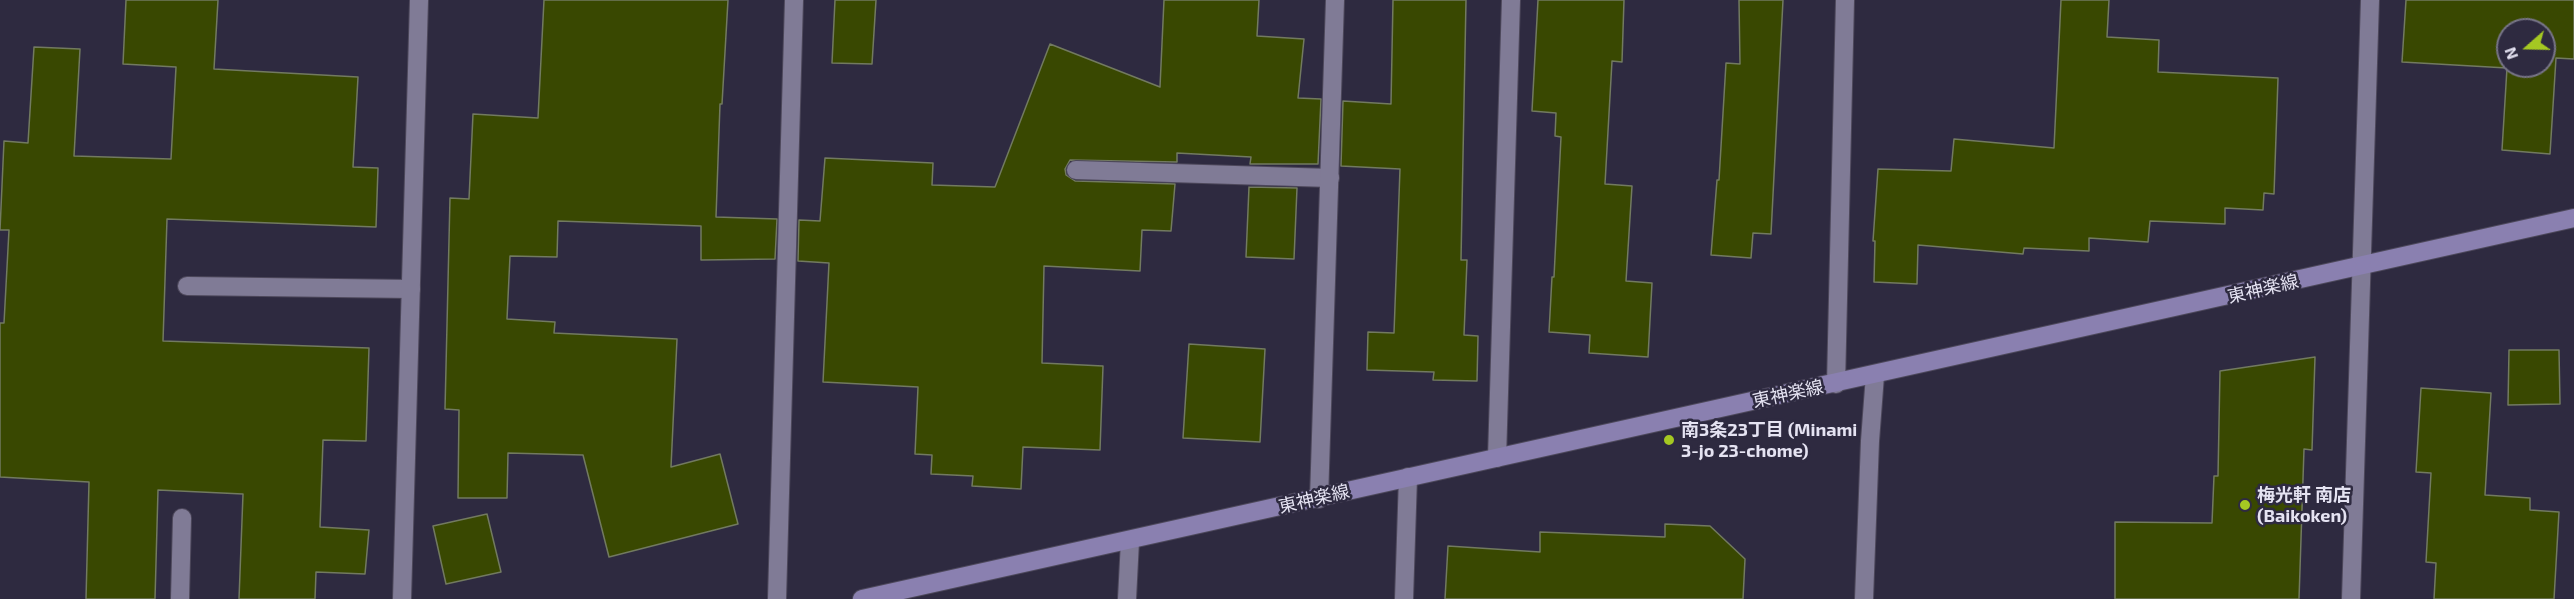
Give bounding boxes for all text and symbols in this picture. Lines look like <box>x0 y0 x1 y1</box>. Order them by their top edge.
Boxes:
north arrow <box>2496 18 2556 78</box>
text: N <box>2500 45 2521 62</box>
street label: 東神楽線 <box>2225 270 2301 308</box>
street label: 東神楽線 <box>1751 376 1825 412</box>
place label: 南3条23丁目 (Minami 3-jo 23-chome) <box>1681 419 1857 462</box>
marker: 南3条23丁目 (Minami 3-jo 23-chome) <box>1662 433 1676 447</box>
street label: 東神楽線 <box>1276 480 1352 518</box>
place label: 梅光軒 南店 (Baikoken) <box>2257 484 2351 526</box>
marker: 梅光軒 南店 (Baikoken) <box>2238 498 2252 512</box>

